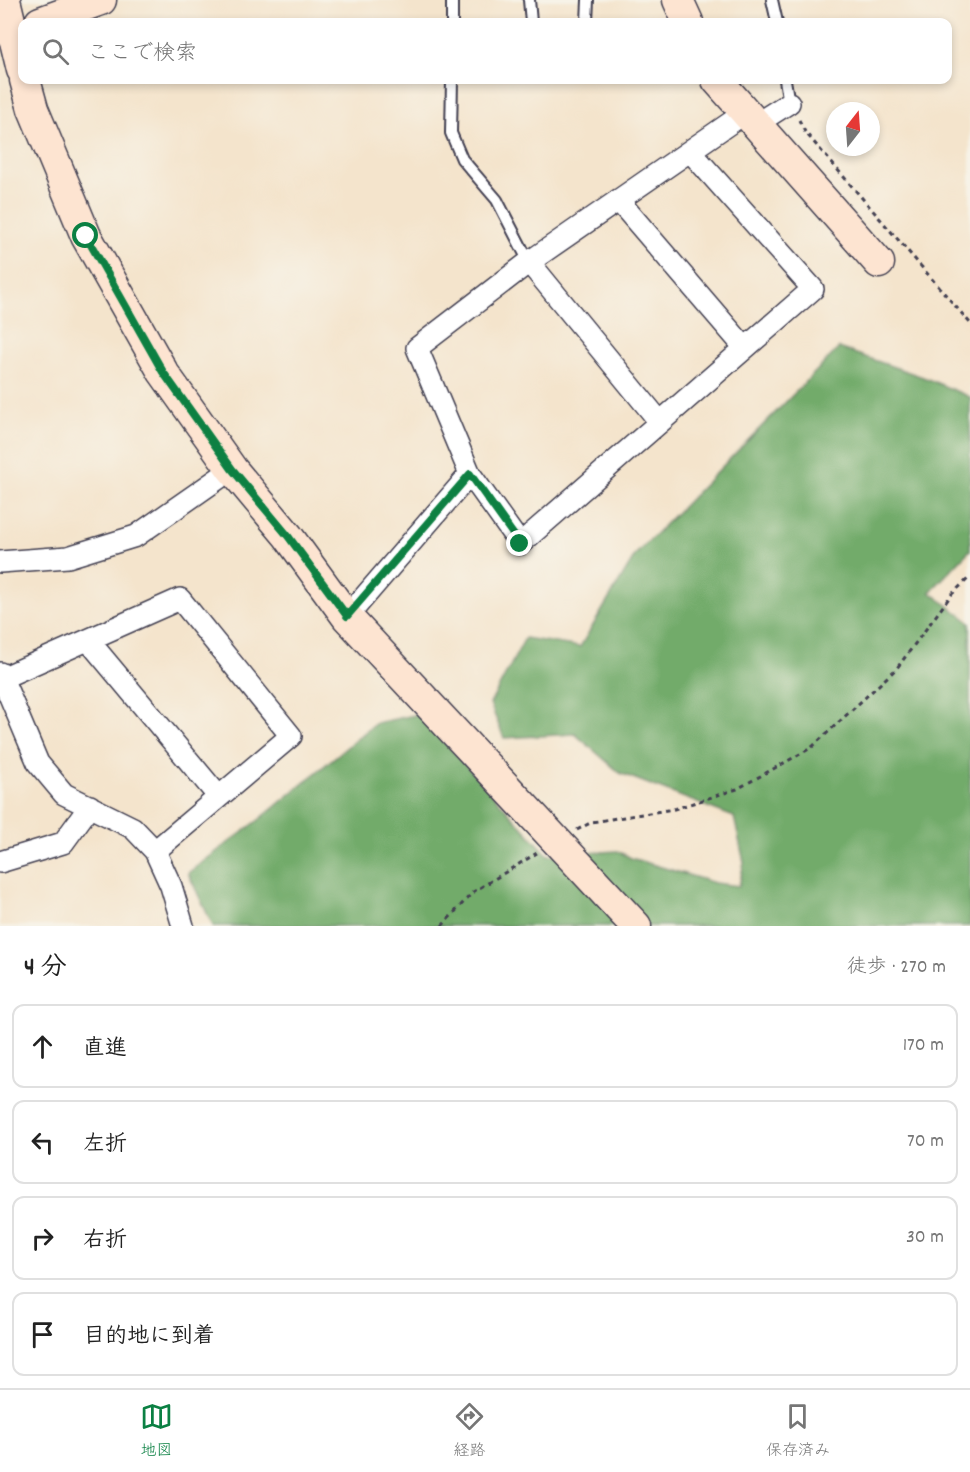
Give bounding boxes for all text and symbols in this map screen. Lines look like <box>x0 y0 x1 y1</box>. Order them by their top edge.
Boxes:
search box <box>18 18 952 84</box>
icon: search <box>39 35 72 68</box>
text: ここで検索 <box>87 39 197 70</box>
north arrow <box>826 102 880 156</box>
route start <box>72 222 98 248</box>
route end <box>506 530 532 556</box>
text: 4 分 <box>24 950 67 987</box>
text: 徒歩 · 270 m <box>847 954 946 982</box>
icon: ahead <box>26 1030 59 1063</box>
text: 170 m <box>903 1032 944 1060</box>
text: 直進 <box>83 1034 127 1065</box>
icon: left <box>26 1126 59 1159</box>
text: 70 m <box>907 1128 944 1156</box>
text: 左折 <box>83 1130 127 1161</box>
icon: right <box>26 1222 59 1255</box>
text: 30 m <box>906 1224 944 1252</box>
text: 右折 <box>83 1226 127 1257</box>
icon: arrive <box>26 1318 59 1351</box>
text: 目的地に到着 <box>83 1322 215 1353</box>
tab: 地図 <box>140 1400 173 1463</box>
tab: 経路 <box>453 1400 486 1463</box>
tab: 保存済み <box>766 1400 830 1463</box>

